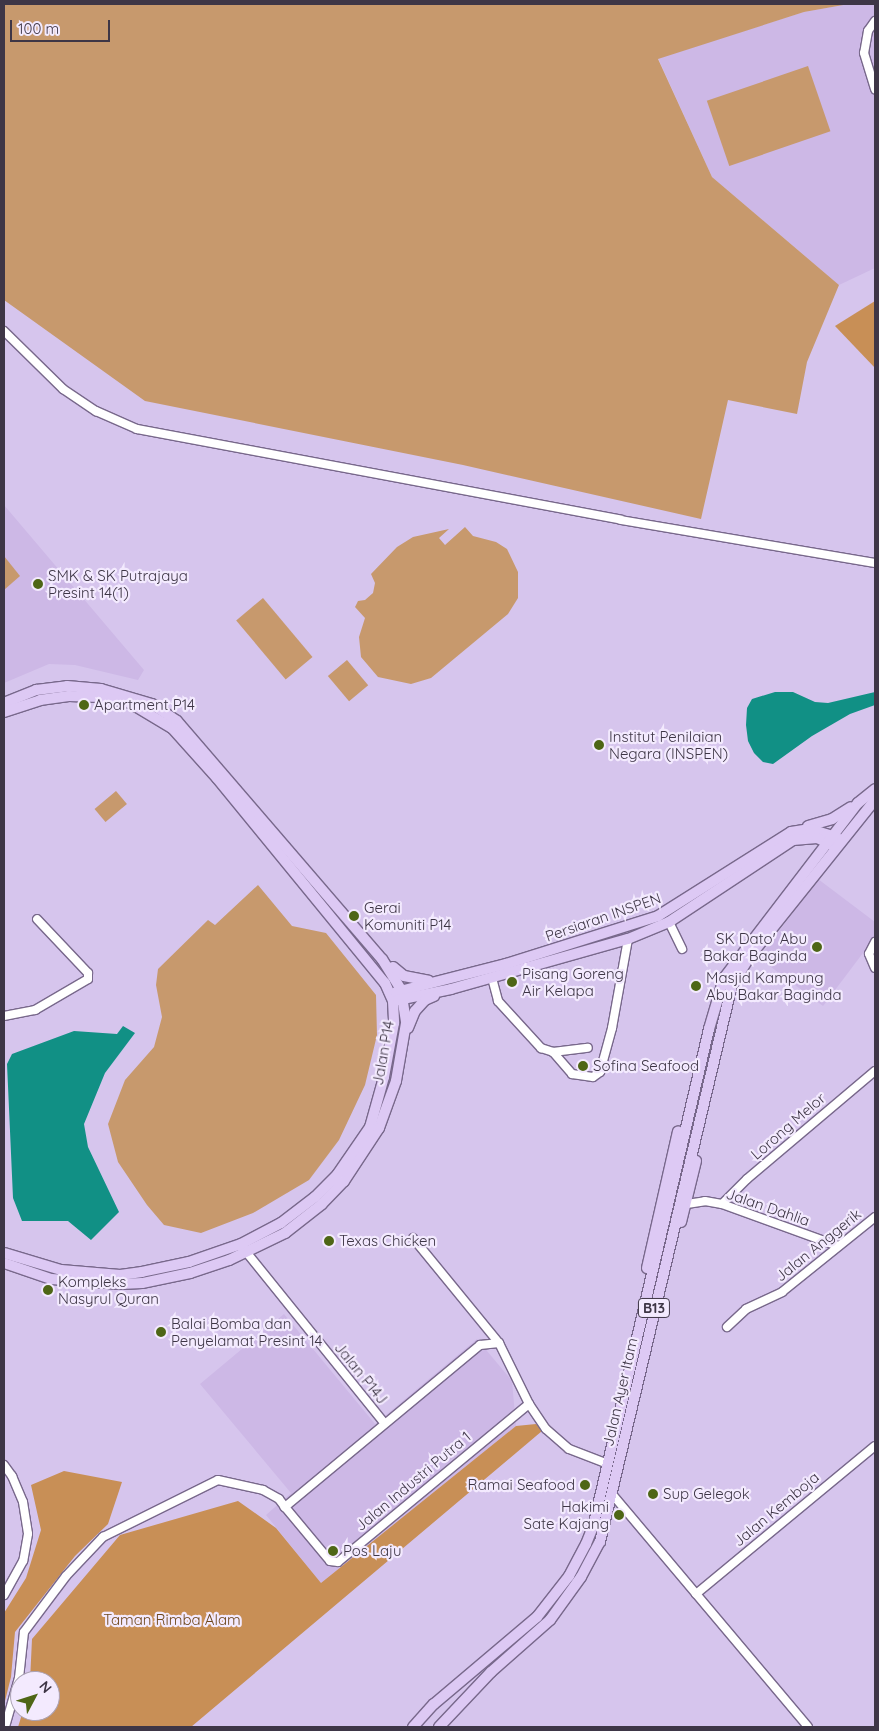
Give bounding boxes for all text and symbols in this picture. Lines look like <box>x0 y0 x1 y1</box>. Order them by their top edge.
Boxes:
scale bar <box>12 10 112 42</box>
text: 100 m <box>18 19 59 38</box>
place label: SMK & SK Putrajaya Presint 14(1) <box>48 566 188 601</box>
marker: SMK & SK Putrajaya Presint 14(1) <box>32 578 44 590</box>
place label: Apartment P14 <box>94 696 195 714</box>
marker: Apartment P14 <box>78 699 90 711</box>
place label: Institut Penilaian Negara (INSPEN) <box>609 727 728 762</box>
marker: Institut Penilaian Negara (INSPEN) <box>593 739 605 751</box>
street label: Persiaran INSPEN <box>543 889 663 945</box>
place label: Gerai Komuniti P14 <box>364 898 452 933</box>
marker: Gerai Komuniti P14 <box>348 910 360 922</box>
place label: SK Dato' Abu Bakar Baginda <box>703 929 807 964</box>
marker: SK Dato' Abu Bakar Baginda <box>811 941 823 953</box>
place label: Pisang Goreng Air Kelapa <box>522 964 624 999</box>
place label: Masjid Kampung Abu Bakar Baginda <box>706 968 841 1003</box>
marker: Pisang Goreng Air Kelapa <box>506 976 518 988</box>
marker: Masjid Kampung Abu Bakar Baginda <box>690 980 702 992</box>
street label: Jalan P14 <box>368 1019 398 1087</box>
place label: Sofina Seafood <box>593 1057 699 1075</box>
marker: Sofina Seafood <box>577 1060 589 1072</box>
street label: Lorong Melor <box>747 1089 829 1163</box>
street label: Jalan Dahlia <box>724 1184 812 1230</box>
street label: Jalan Anggerik <box>771 1205 865 1285</box>
place label: Texas Chicken <box>339 1232 436 1250</box>
marker: Texas Chicken <box>323 1235 335 1247</box>
place label: Kompleks Nasyrul Quran <box>58 1272 159 1307</box>
marker: Kompleks Nasyrul Quran <box>42 1284 54 1296</box>
road number: B13 <box>638 1296 670 1320</box>
place label: Balai Bomba dan Penyelamat Presint 14 <box>171 1314 322 1349</box>
marker: Balai Bomba dan Penyelamat Presint 14 <box>155 1326 167 1338</box>
street label: Jalan Ayer Itam <box>599 1336 641 1448</box>
street label: Jalan P14J <box>331 1339 391 1407</box>
street label: Jalan Industri Putra 1 <box>352 1427 474 1535</box>
street label: Jalan Kemboja <box>730 1468 822 1550</box>
place label: Ramai Seafood <box>468 1476 575 1494</box>
marker: Ramai Seafood <box>579 1479 591 1491</box>
place label: Sup Gelegok <box>663 1485 750 1503</box>
marker: Sup Gelegok <box>647 1488 659 1500</box>
place label: Hakimi Sate Kajang <box>524 1497 609 1532</box>
marker: Hakimi Sate Kajang <box>613 1509 625 1521</box>
place label: Pos Laju <box>343 1542 402 1560</box>
marker: Pos Laju <box>327 1545 339 1557</box>
park label: Taman Rimba Alam <box>103 1611 241 1629</box>
north arrow <box>10 1671 60 1721</box>
text: N <box>36 1677 56 1697</box>

